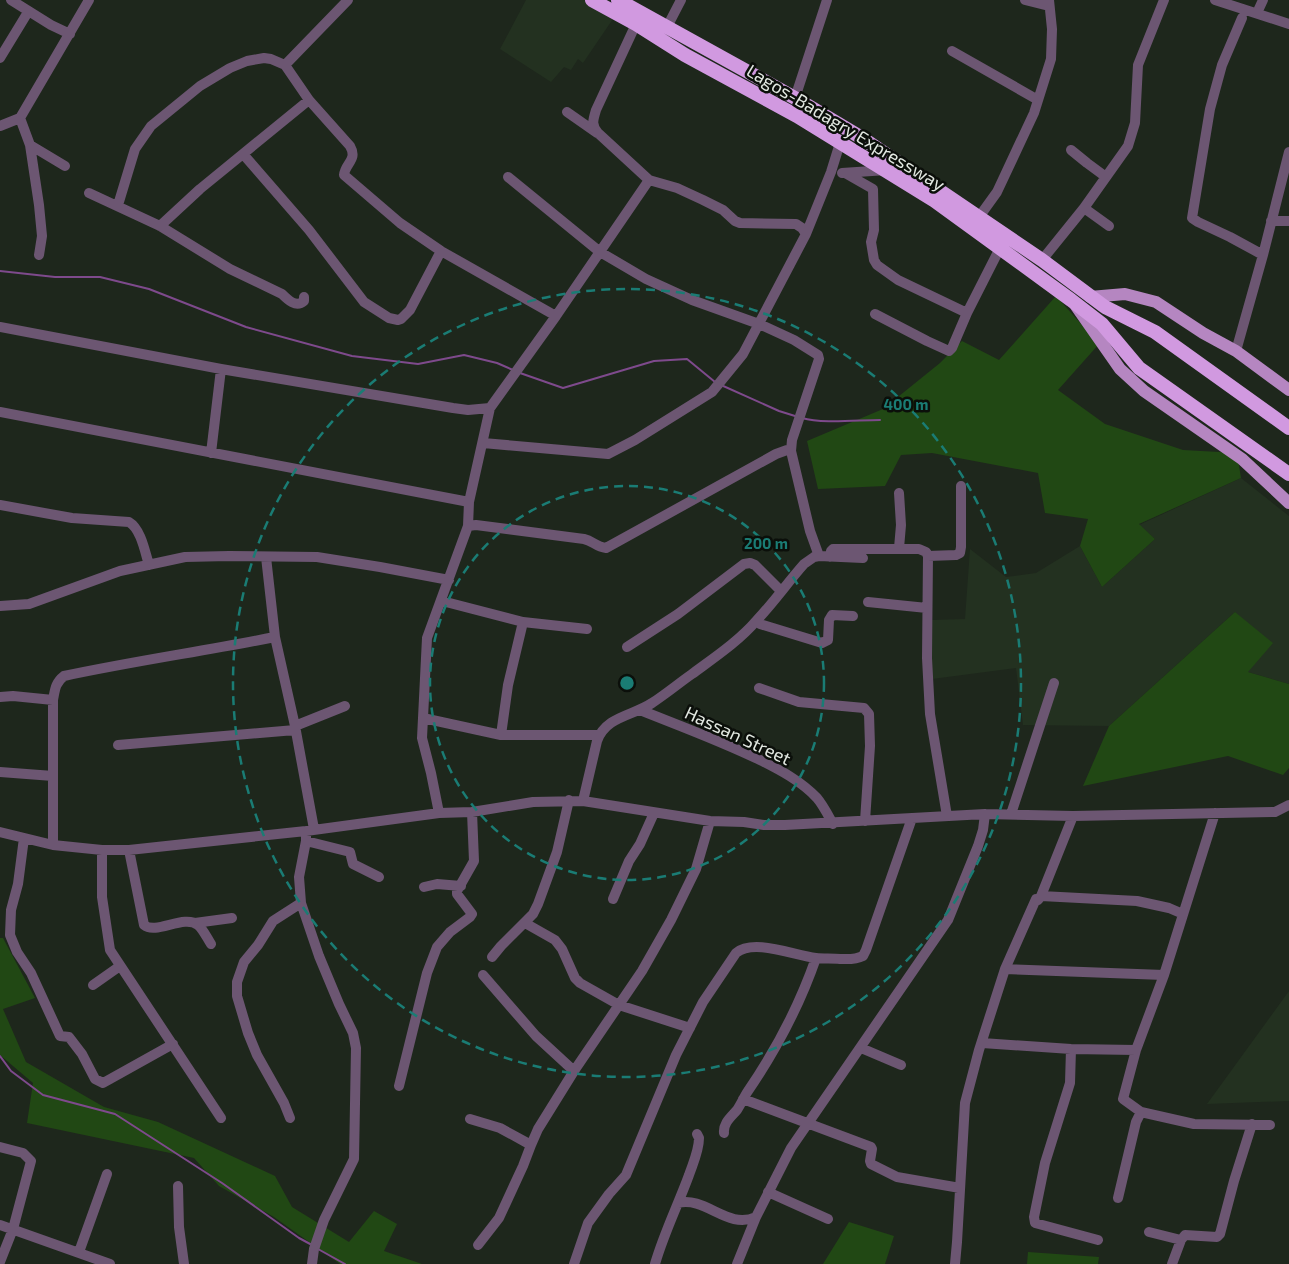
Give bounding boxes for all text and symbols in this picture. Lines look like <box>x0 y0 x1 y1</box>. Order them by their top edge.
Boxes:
street label: Lagos-Badagry Expressway <box>743 59 950 195</box>
text: 400 m <box>884 395 928 413</box>
text: 200 m <box>744 534 788 552</box>
centre of rings <box>618 674 636 692</box>
street label: Hassan Street <box>681 701 795 769</box>

